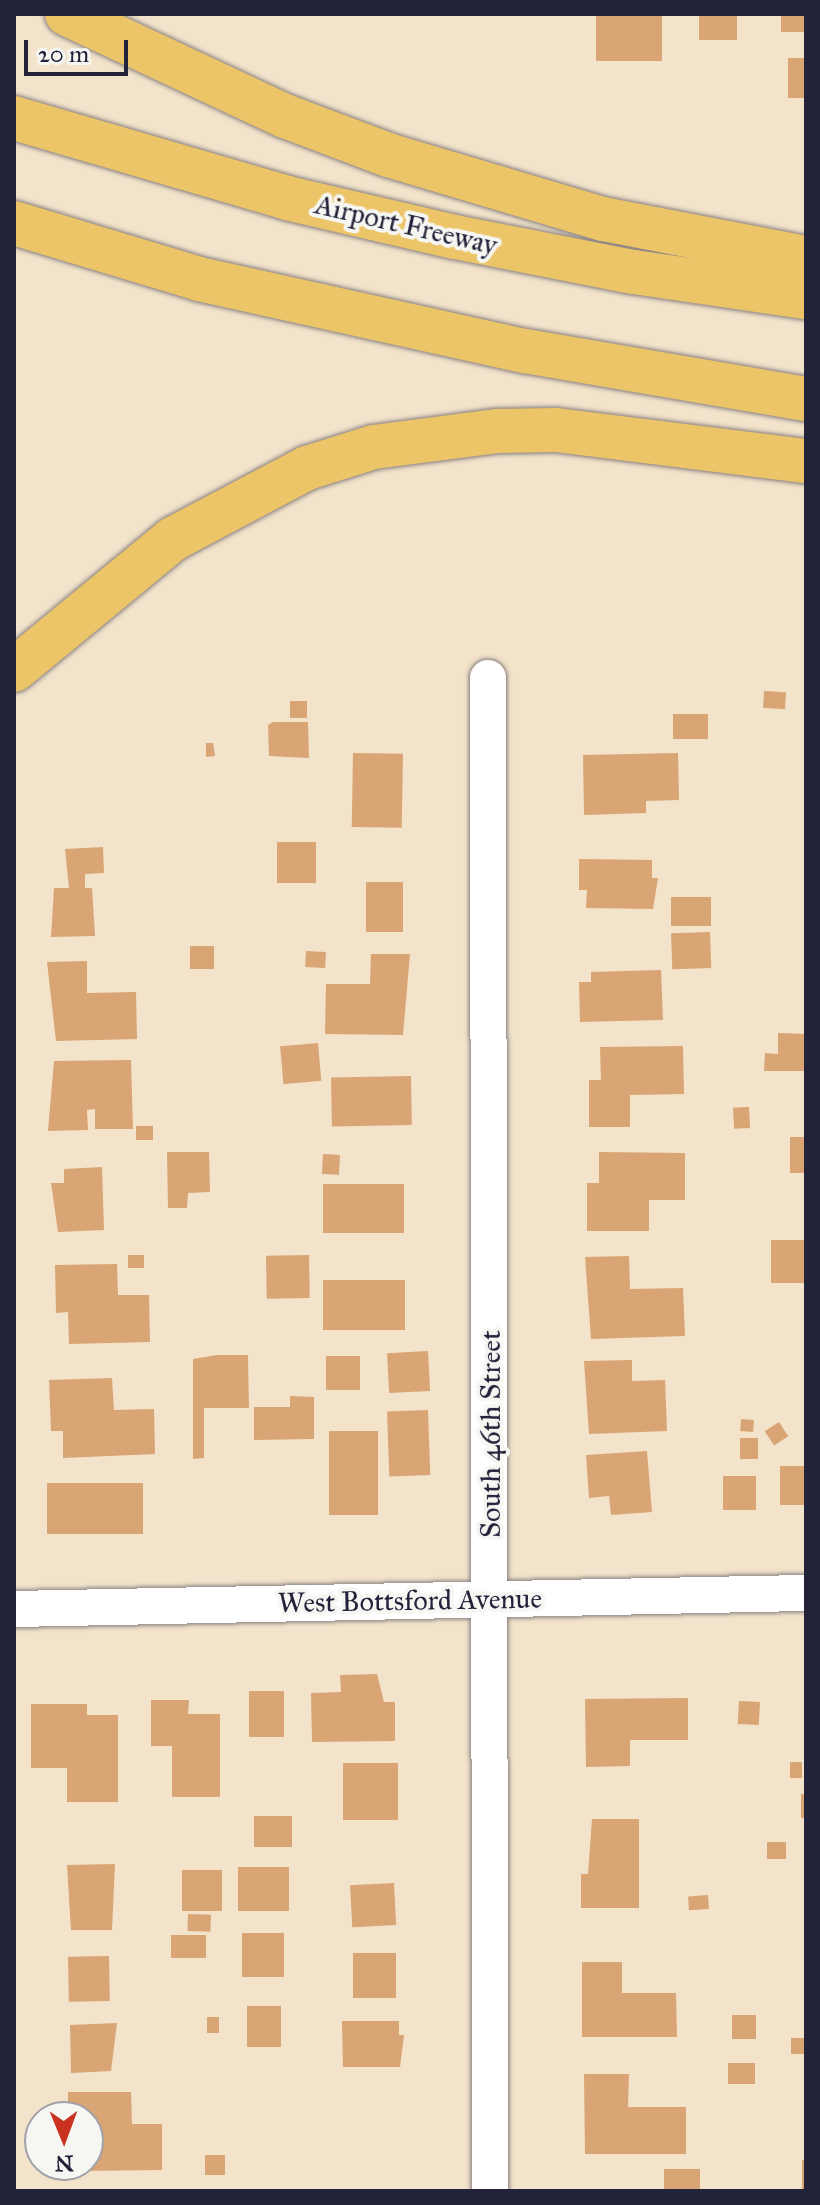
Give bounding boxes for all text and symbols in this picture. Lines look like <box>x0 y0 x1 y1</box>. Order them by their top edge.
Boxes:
scale bar <box>28 24 132 74</box>
text: 20 m <box>38 39 89 69</box>
street label: Airport Freeway <box>312 188 500 262</box>
street label: South 46th Street <box>474 1330 508 1538</box>
street label: West Bottsford Avenue <box>278 1582 542 1620</box>
north arrow <box>24 2101 104 2181</box>
text: N <box>55 2150 74 2177</box>

